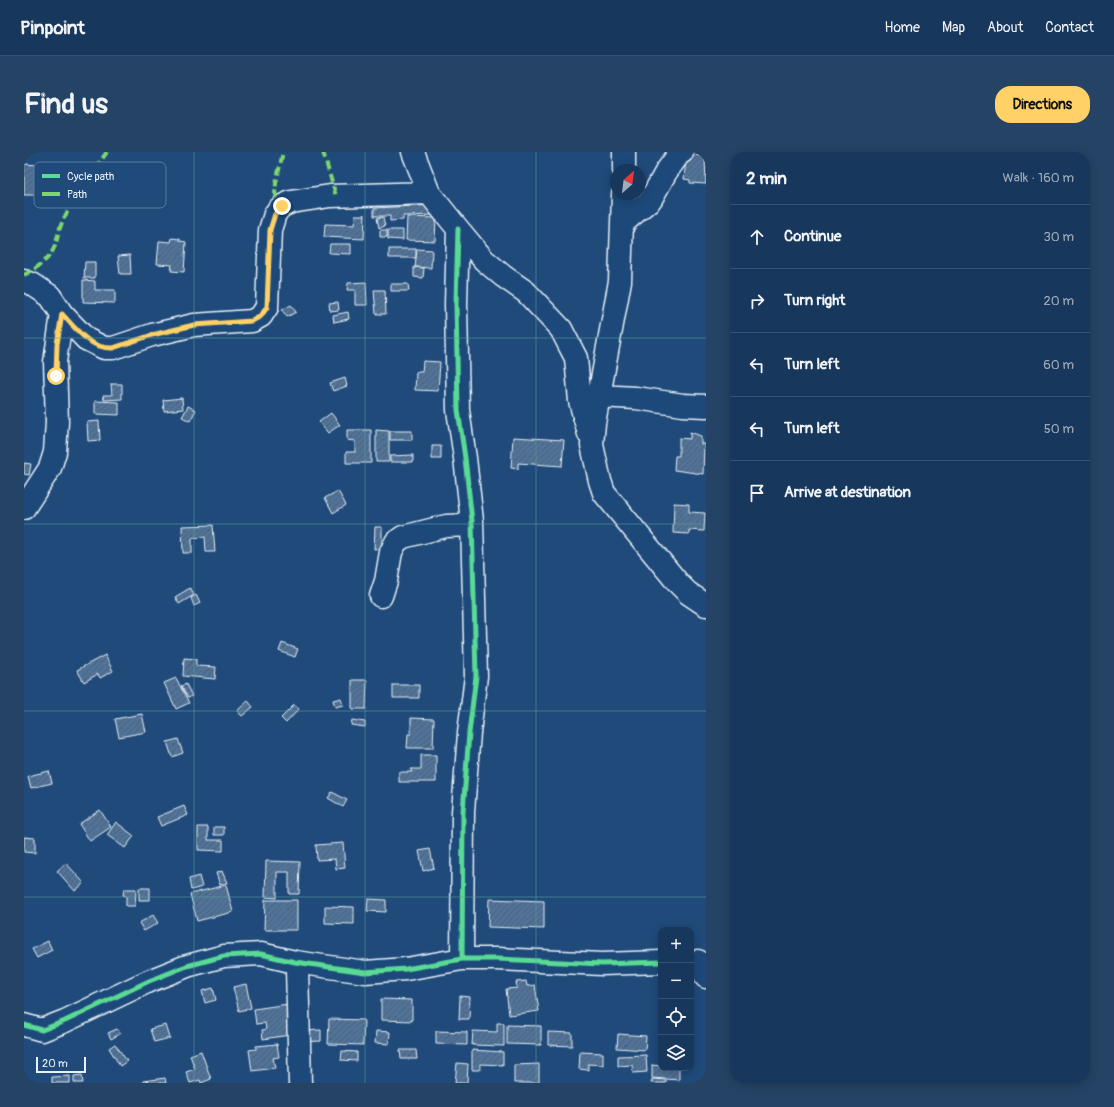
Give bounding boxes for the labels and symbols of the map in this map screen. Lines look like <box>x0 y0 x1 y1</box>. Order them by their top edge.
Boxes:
legend <box>34 162 166 208</box>
north arrow <box>610 164 646 200</box>
text: Cycle path <box>67 170 114 183</box>
text: Path <box>67 188 87 201</box>
route end <box>273 197 291 215</box>
route start <box>47 367 65 385</box>
scale bar <box>36 1055 86 1074</box>

